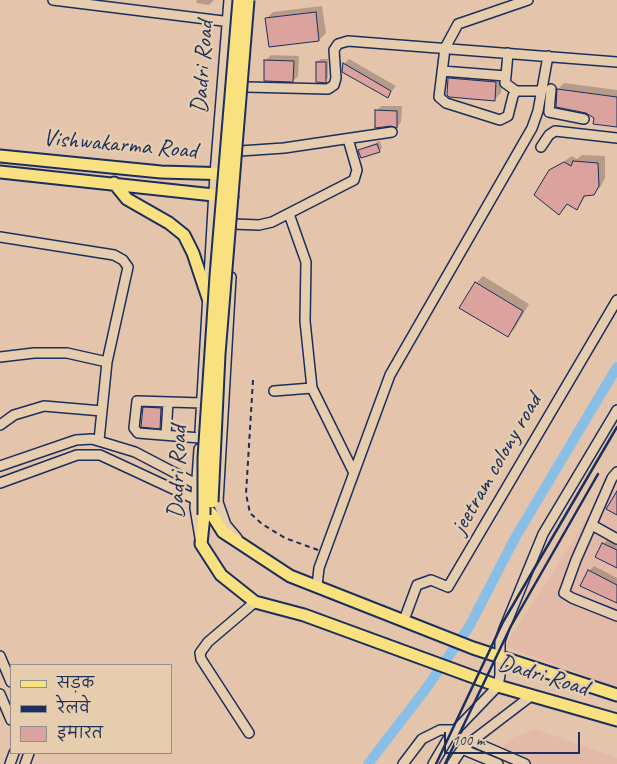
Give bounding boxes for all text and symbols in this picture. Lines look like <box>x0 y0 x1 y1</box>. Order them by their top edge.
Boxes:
street label: Dadri Road <box>185 20 221 114</box>
street label: Vishwakarma Road <box>42 124 198 166</box>
street label: jeetram colony road <box>445 389 549 539</box>
street label: Dadri Road <box>162 425 194 519</box>
street label: Dadri Road <box>494 649 592 703</box>
legend <box>10 664 172 754</box>
text: सड़क <box>57 674 94 693</box>
text: रेलवे <box>57 699 90 718</box>
scale bar <box>447 722 583 754</box>
text: इमारत <box>57 724 103 743</box>
text: 100 m <box>452 731 484 750</box>

